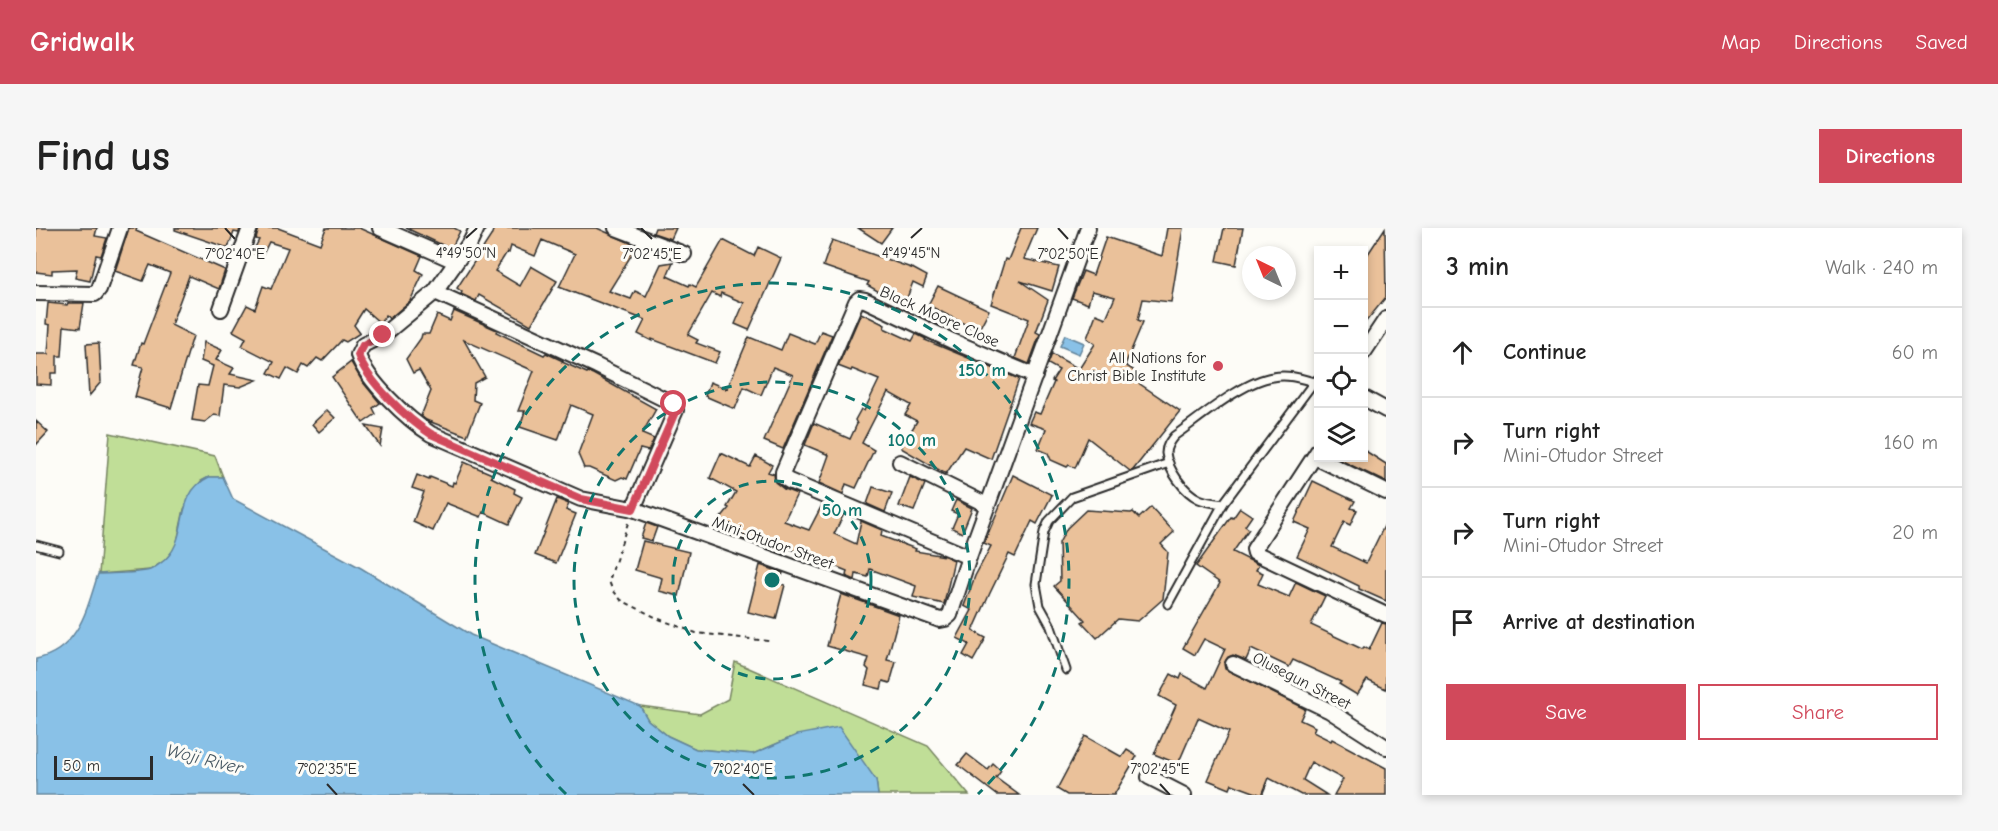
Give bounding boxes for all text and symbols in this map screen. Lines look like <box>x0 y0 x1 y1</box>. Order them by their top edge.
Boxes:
text: Gridwalk <box>30 26 134 58</box>
text: Map <box>1721 30 1761 54</box>
text: Directions <box>1794 30 1883 54</box>
text: Saved <box>1916 30 1968 54</box>
button: Directions <box>1819 129 1962 183</box>
text: Find us <box>36 132 170 181</box>
text: 4°49'50"N <box>436 244 496 262</box>
text: 4°49'45"N <box>882 244 940 262</box>
text: 7°02'40"E <box>205 245 265 263</box>
text: 7°02'45"E <box>622 245 682 263</box>
text: 7°02'50"E <box>1037 245 1099 263</box>
north arrow <box>1242 246 1296 300</box>
map controls <box>1314 246 1368 462</box>
button: + <box>1314 246 1368 300</box>
text: 3 min <box>1446 252 1509 282</box>
text: Walk · 240 m <box>1825 256 1938 279</box>
street label: Black Moore Close <box>877 283 1002 351</box>
button: − <box>1314 300 1368 354</box>
route end <box>369 321 395 347</box>
icon: ahead <box>1446 336 1479 369</box>
text: Continue <box>1503 339 1586 365</box>
text: 60 m <box>1892 341 1938 364</box>
place label: All Nations for Christ Bible Institute <box>1067 349 1207 385</box>
button: locate <box>1314 354 1368 408</box>
marker: All Nations for Christ Bible Institute <box>1211 359 1225 373</box>
text: 150 m <box>958 360 1006 381</box>
route start <box>660 390 686 416</box>
button: layers <box>1314 408 1368 462</box>
text: Turn right <box>1503 418 1600 444</box>
icon: right <box>1446 426 1479 459</box>
text: 100 m <box>888 430 936 451</box>
text: 160 m <box>1884 431 1938 454</box>
text: Mini-Otudor Street <box>1503 444 1663 467</box>
text: 50 m <box>822 500 862 521</box>
text: Turn right <box>1503 508 1600 534</box>
street label: Mini-Otudor Street <box>710 513 836 573</box>
icon: right <box>1446 516 1479 549</box>
text: 20 m <box>1892 521 1938 544</box>
text: Mini-Otudor Street <box>1503 534 1663 557</box>
centre of rings <box>762 570 782 590</box>
icon: arrive <box>1446 606 1479 639</box>
text: Arrive at destination <box>1503 609 1695 635</box>
street label: Olusegun Street <box>1250 648 1354 714</box>
button: Save <box>1446 684 1686 740</box>
button: Share <box>1698 684 1938 740</box>
water label: Woji River <box>165 740 246 779</box>
scale bar <box>54 753 153 780</box>
text: 50 m <box>63 757 100 775</box>
text: 7°02'35"E <box>297 760 357 778</box>
text: 7°02'40"E <box>713 760 773 778</box>
text: 7°02'45"E <box>1130 760 1190 778</box>

